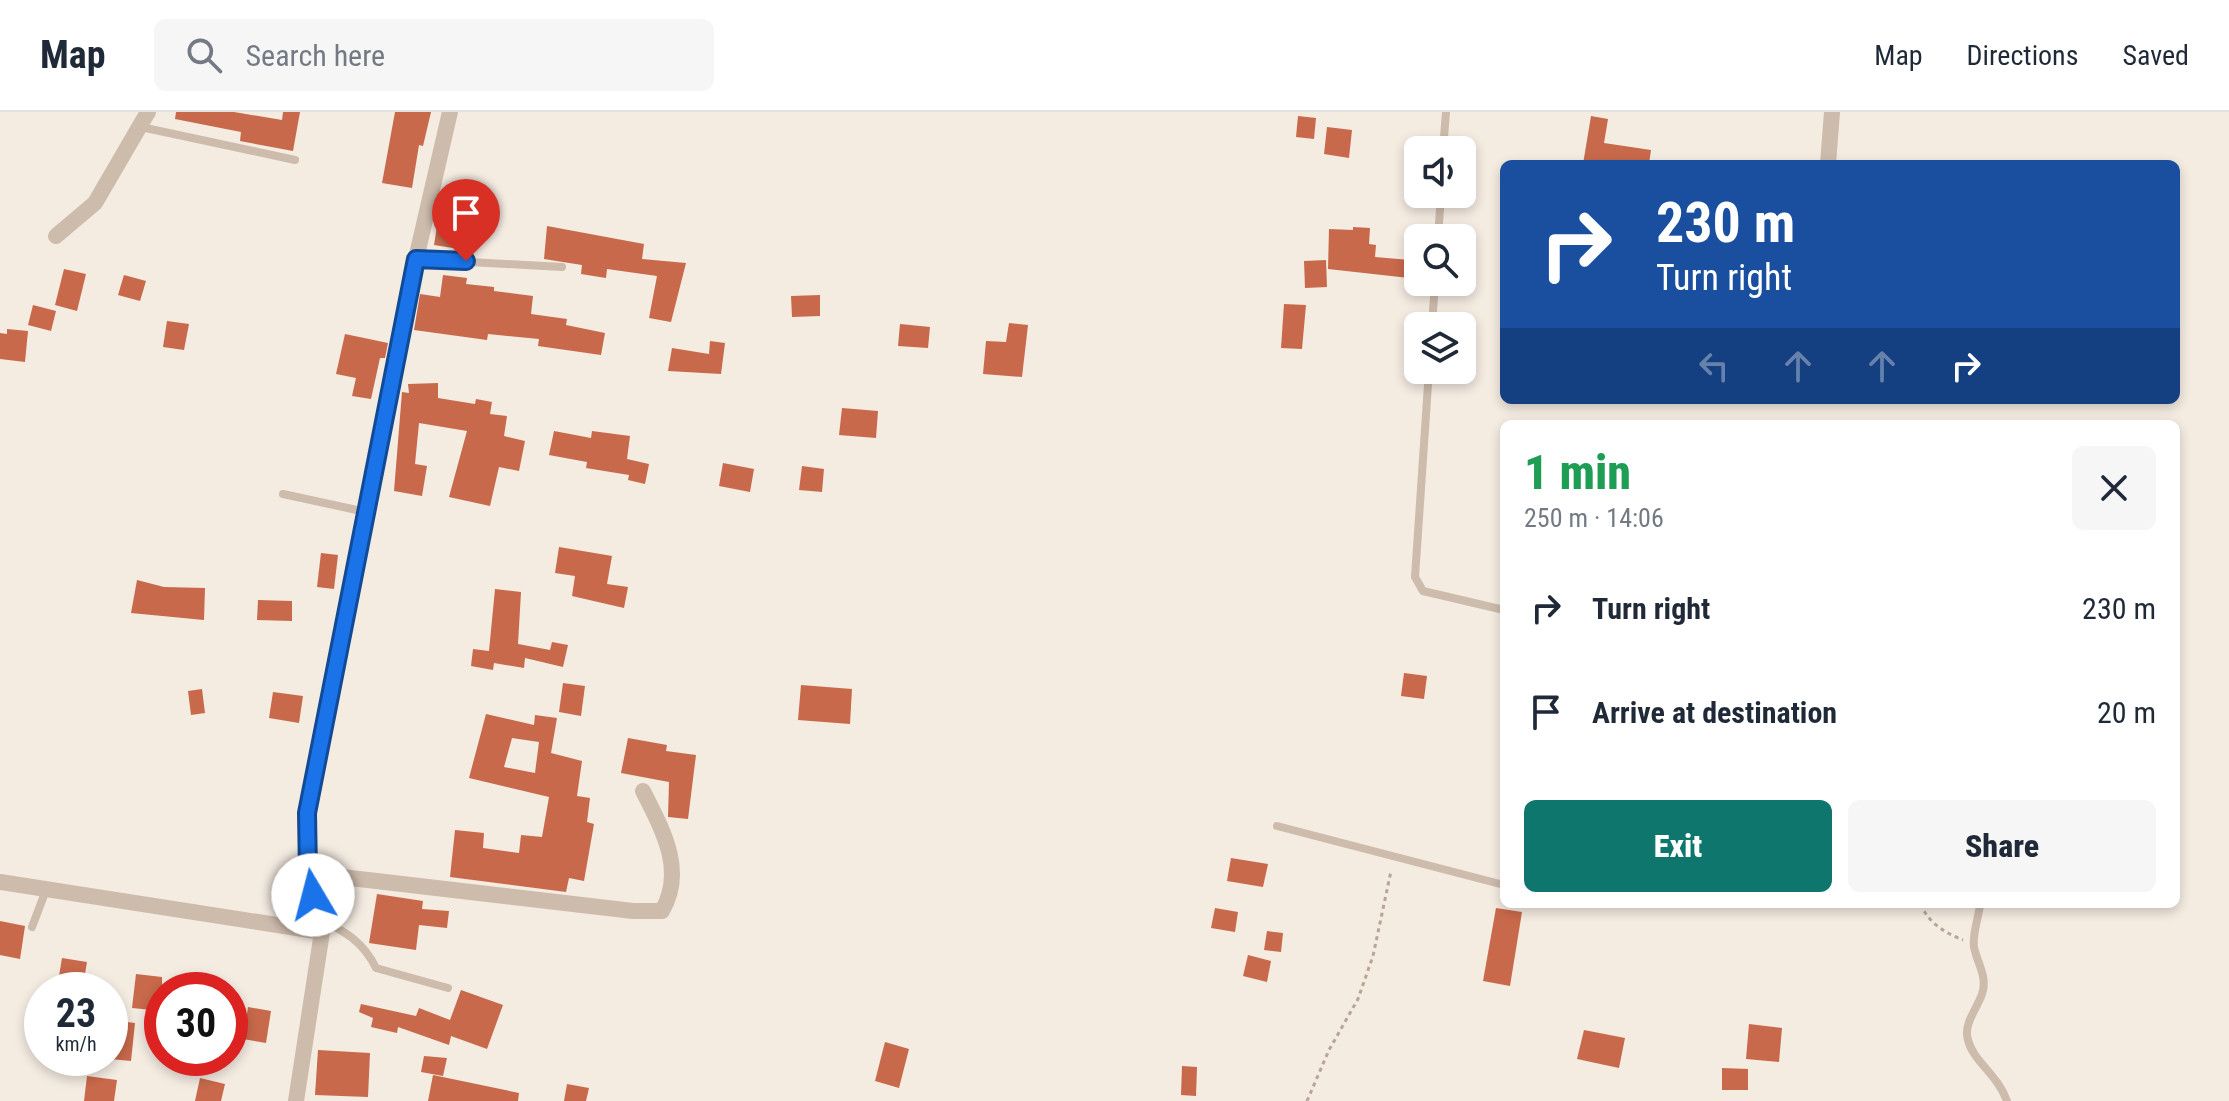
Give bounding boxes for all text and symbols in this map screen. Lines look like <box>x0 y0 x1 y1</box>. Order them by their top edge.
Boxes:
search box <box>154 19 714 91</box>
text: Map <box>40 33 106 77</box>
icon: search <box>182 33 226 77</box>
text: Search here <box>246 38 385 73</box>
text: Map <box>1874 39 1923 72</box>
text: Directions <box>1967 39 2078 72</box>
text: Saved <box>2122 39 2189 72</box>
map controls <box>1404 136 1476 384</box>
button: sound <box>1404 136 1476 208</box>
pin <box>432 179 500 261</box>
text: 230 m <box>1656 190 1795 256</box>
icon: arrive <box>444 191 488 235</box>
icon: right <box>1524 192 1628 296</box>
button: search <box>1404 224 1476 296</box>
text: Turn right <box>1656 257 1792 299</box>
button: layers <box>1404 312 1476 384</box>
icon: left <box>1692 344 1736 388</box>
icon: ahead <box>1776 344 1820 388</box>
icon: ahead <box>1860 344 1904 388</box>
icon: right <box>1944 344 1988 388</box>
text: 1 min <box>1524 444 1631 501</box>
button: close <box>2072 446 2156 530</box>
text: 250 m · 14:06 <box>1524 503 1664 533</box>
icon: right <box>1524 586 1568 630</box>
text: Turn right <box>1592 591 1710 626</box>
text: 230 m <box>2082 591 2156 626</box>
icon: arrive <box>1524 690 1568 734</box>
text: Arrive at destination <box>1592 695 1837 730</box>
text: 20 m <box>2097 695 2156 730</box>
button: Exit <box>1524 800 1832 892</box>
button: Share <box>1848 800 2156 892</box>
position arrow <box>271 853 355 937</box>
speed limit sign: 30 <box>144 972 248 1076</box>
text: 23 <box>56 990 96 1037</box>
text: km/h <box>55 1032 97 1056</box>

